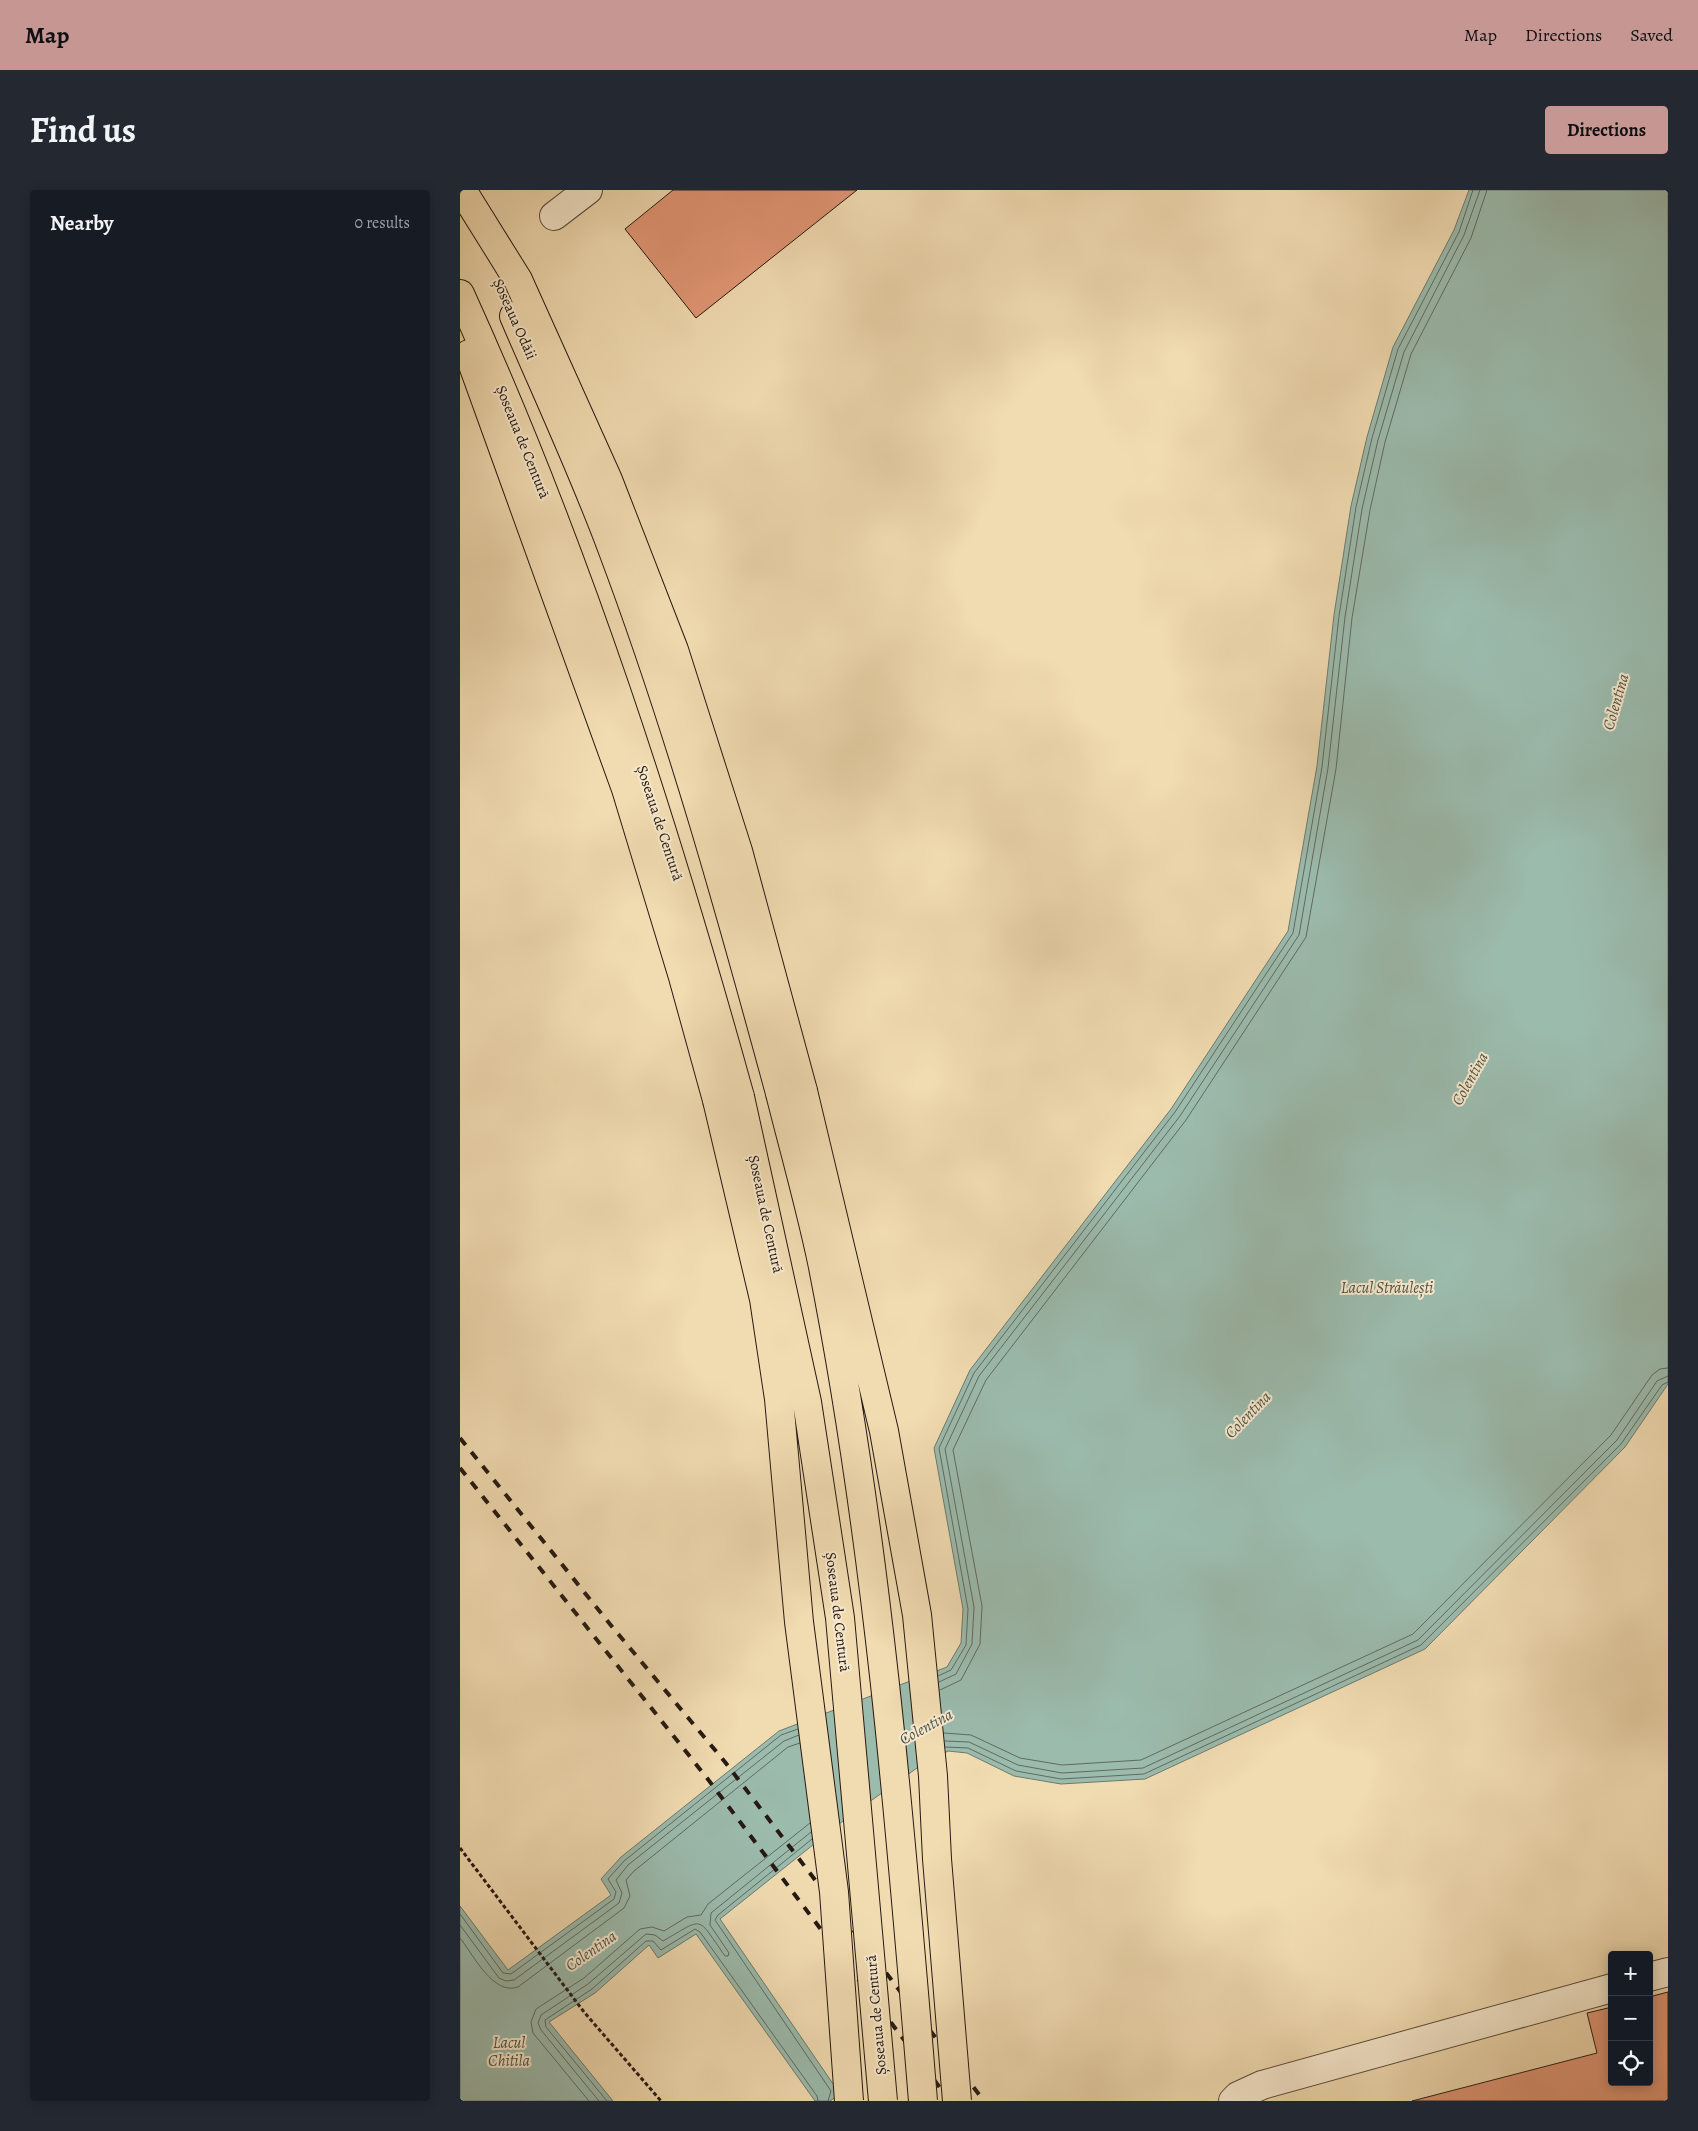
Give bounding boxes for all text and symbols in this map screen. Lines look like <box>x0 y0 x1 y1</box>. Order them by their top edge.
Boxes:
text: Map <box>25 19 69 51</box>
text: Map <box>1464 23 1497 47</box>
text: Directions <box>1525 23 1602 47</box>
text: Saved <box>1630 23 1673 47</box>
text: Find us <box>30 106 136 154</box>
button: Directions <box>1545 106 1668 154</box>
text: Nearby <box>50 209 113 237</box>
text: 0 results <box>354 212 410 234</box>
street label: Șoseaua Odăii <box>488 275 542 363</box>
street label: Șoseaua de Centură <box>491 382 555 502</box>
water label: Colentina <box>1597 671 1635 733</box>
street label: Șoseaua de Centură <box>632 763 688 883</box>
water label: Colentina <box>1446 1048 1494 1110</box>
street label: Șoseaua de Centură <box>744 1153 788 1275</box>
water label: Lacul Străulești <box>1341 1277 1433 1299</box>
water label: Colentina <box>1220 1386 1276 1443</box>
street label: Șoseaua de Centură <box>821 1551 855 1673</box>
water label: Colentina <box>895 1703 957 1750</box>
water label: Colentina <box>561 1925 621 1977</box>
map controls <box>1608 1951 1653 2086</box>
button: + <box>1608 1951 1653 1996</box>
street label: Șoseaua de Centură <box>861 1954 891 2076</box>
button: − <box>1608 1996 1653 2041</box>
water label: Lacul Chitila <box>488 2032 531 2072</box>
button: locate <box>1608 2041 1653 2086</box>

